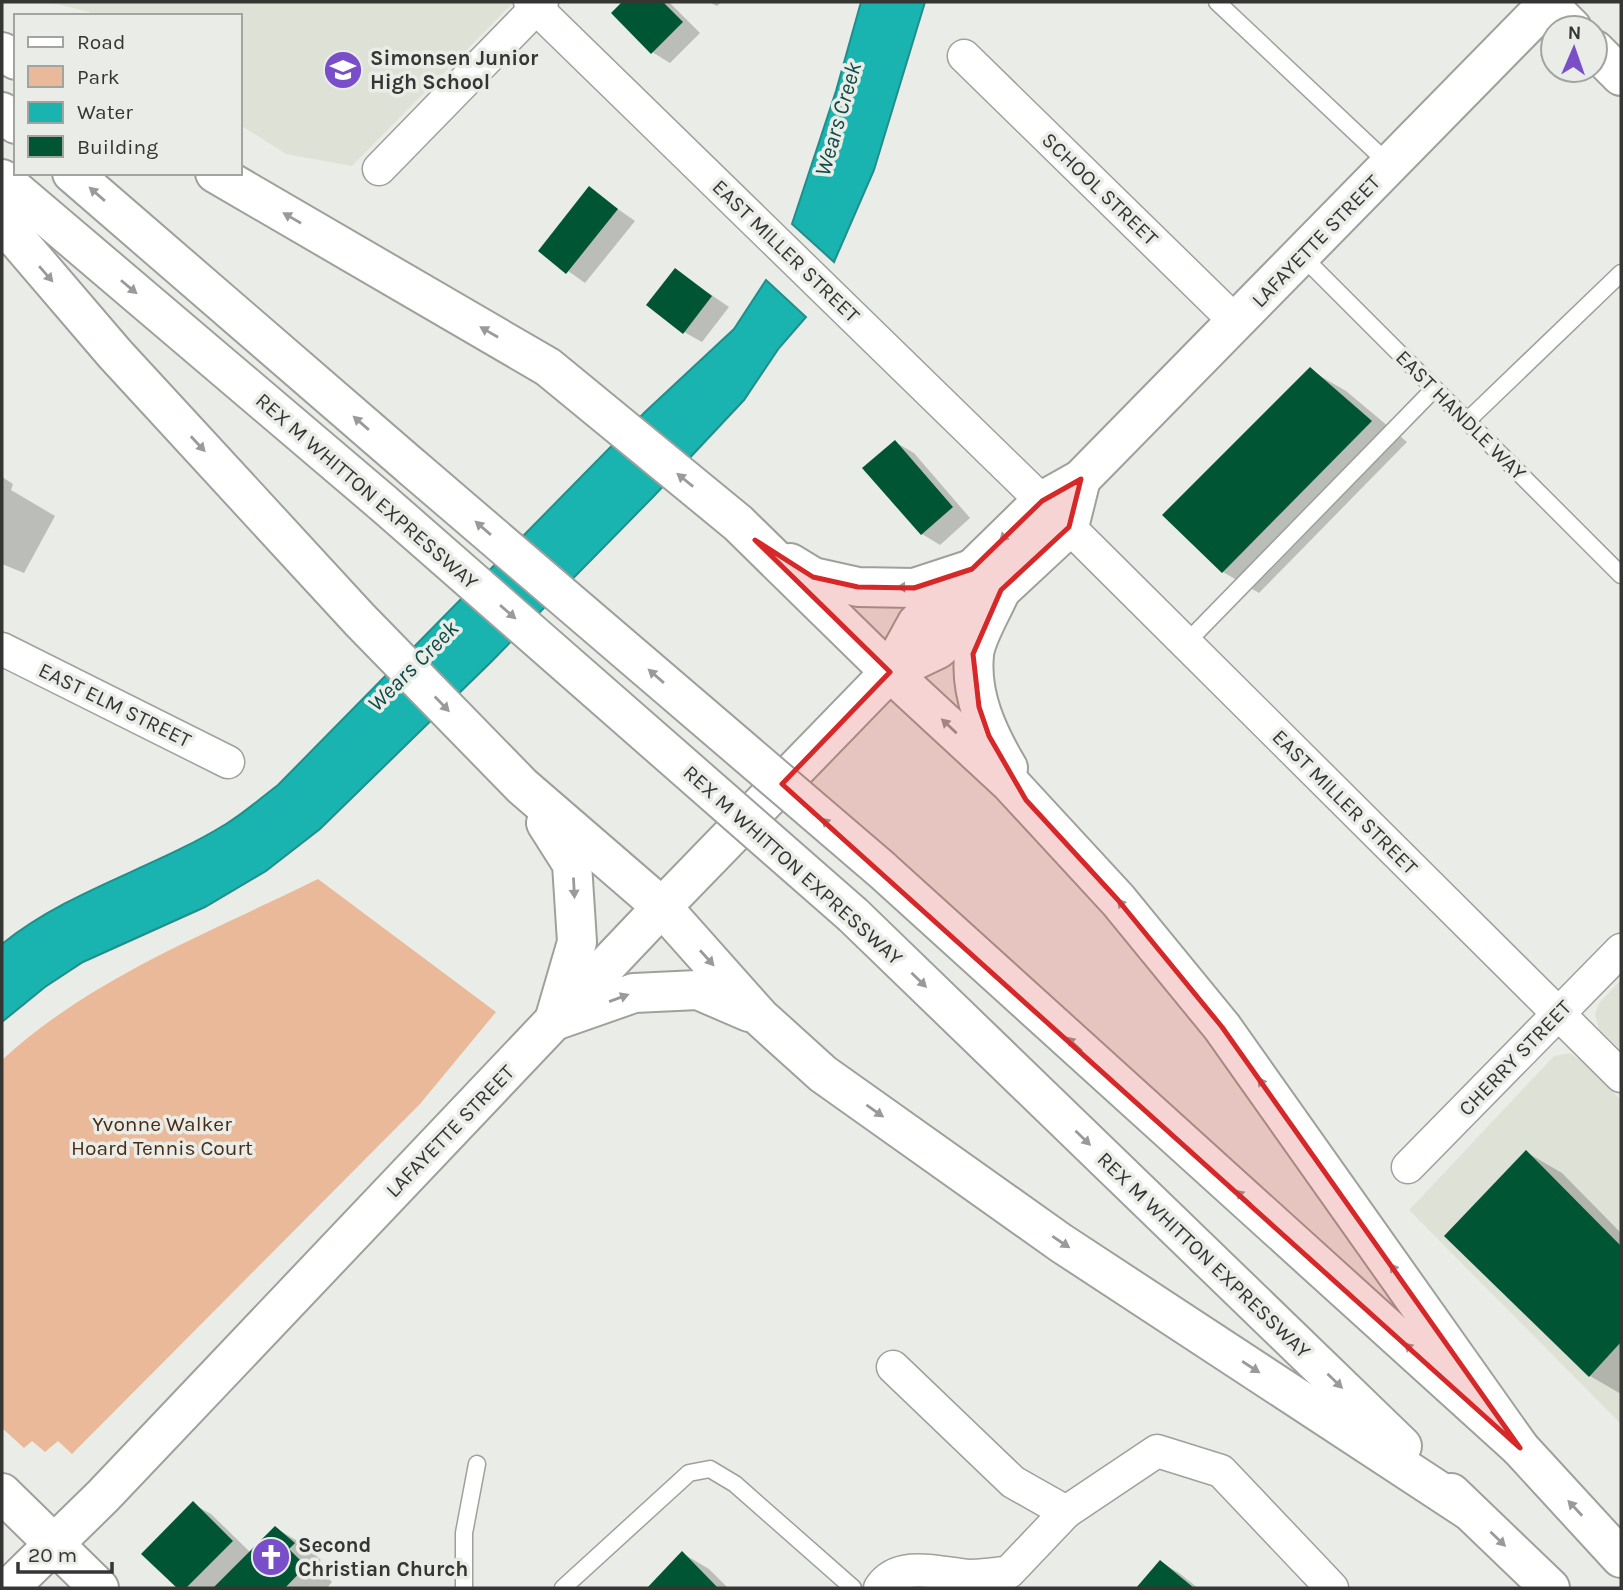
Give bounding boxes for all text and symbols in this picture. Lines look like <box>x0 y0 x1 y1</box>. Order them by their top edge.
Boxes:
legend <box>14 14 242 175</box>
north arrow <box>1539 14 1609 84</box>
text: N <box>1567 22 1582 44</box>
text: Road <box>77 30 125 54</box>
place label: Simonsen Junior High School <box>370 46 539 94</box>
school or university icon: Simonsen Junior High School <box>322 49 364 91</box>
water label: Wears Creek <box>809 59 867 179</box>
text: Park <box>77 65 120 89</box>
text: Water <box>77 100 133 124</box>
street label: SCHOOL STREET <box>1037 128 1163 251</box>
text: Building <box>77 135 158 159</box>
street label: LAFAYETTE STREET <box>1247 170 1386 312</box>
street label: EAST MILLER STREET <box>707 175 865 328</box>
one-way arrow <box>88 187 105 202</box>
one-way arrow <box>282 212 301 224</box>
one-way arrow <box>38 265 54 283</box>
one-way arrow <box>120 279 137 294</box>
one-way arrow <box>479 326 498 338</box>
street label: EAST HANDLE WAY <box>1391 345 1531 485</box>
street label: REX M WHITTON EXPRESSWAY <box>251 388 483 594</box>
one-way arrow <box>353 416 370 431</box>
one-way arrow <box>189 435 205 452</box>
one-way arrow <box>677 472 695 487</box>
one-way arrow <box>475 521 492 536</box>
one-way arrow <box>999 525 1016 542</box>
one-way arrow <box>896 582 918 593</box>
one-way arrow <box>499 604 517 620</box>
water label: Wears Creek <box>362 615 464 717</box>
street label: EAST ELM STREET <box>35 658 196 753</box>
one-way arrow <box>647 668 665 684</box>
one-way arrow <box>434 695 450 712</box>
one-way arrow <box>941 719 958 735</box>
street label: EAST MILLER STREET <box>1267 724 1423 880</box>
street label: REX M WHITTON EXPRESSWAY <box>678 760 908 970</box>
one-way arrow <box>820 817 838 832</box>
one-way arrow <box>568 877 579 899</box>
one-way arrow <box>1117 899 1132 916</box>
one-way arrow <box>699 949 715 967</box>
one-way arrow <box>911 971 928 988</box>
one-way arrow <box>608 992 629 1003</box>
street label: CHERRY STREET <box>1454 995 1576 1121</box>
one-way arrow <box>1066 1037 1083 1053</box>
street label: LAFAYETTE STREET <box>381 1060 520 1202</box>
one-way arrow <box>1257 1077 1271 1095</box>
one-way arrow <box>866 1104 884 1118</box>
park label: Yvonne Walker Hoard Tennis Court <box>71 1112 253 1160</box>
one-way arrow <box>1074 1129 1091 1145</box>
street label: REX M WHITTON EXPRESSWAY <box>1093 1147 1316 1364</box>
one-way arrow <box>1234 1189 1252 1205</box>
one-way arrow <box>1051 1235 1070 1248</box>
one-way arrow <box>1389 1263 1403 1281</box>
one-way arrow <box>1404 1342 1421 1358</box>
one-way arrow <box>1241 1361 1260 1374</box>
one-way arrow <box>1326 1372 1343 1389</box>
one-way arrow <box>1567 1499 1583 1517</box>
scale bar <box>18 1530 112 1574</box>
one-way arrow <box>1489 1530 1506 1546</box>
place label: Second Christian Church <box>298 1533 468 1581</box>
church icon: Second Christian Church <box>250 1536 292 1578</box>
text: 20 m <box>28 1543 77 1567</box>

